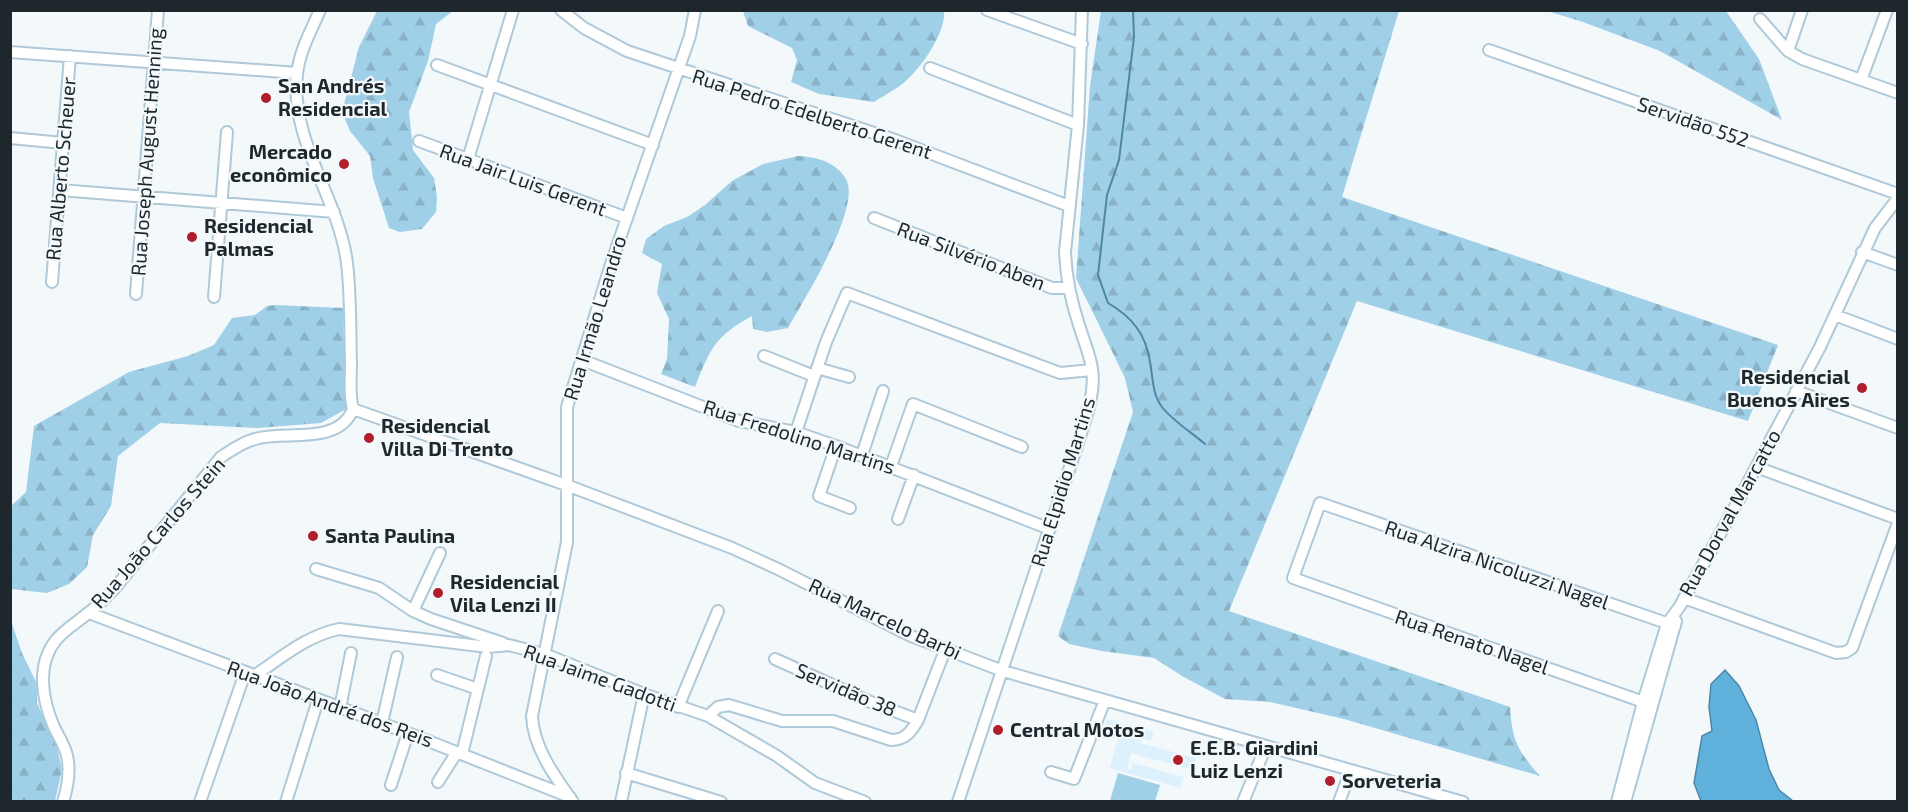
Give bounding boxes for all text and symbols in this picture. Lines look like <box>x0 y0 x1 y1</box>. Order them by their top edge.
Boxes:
street label: Rua Joseph August Henning <box>125 27 167 277</box>
street label: Rua Pedro Edelberto Gerent <box>689 63 936 163</box>
place label: San Andrés Residencial <box>278 73 388 120</box>
street label: Rua Alberto Scheuer <box>40 76 80 262</box>
marker: San Andrés Residencial <box>259 91 273 105</box>
street label: Servidão 552 <box>1634 91 1752 151</box>
street label: Rua Jair Luis Gerent <box>437 138 610 221</box>
place label: Mercado econômico <box>230 139 332 186</box>
marker: Mercado econômico <box>337 157 351 171</box>
place label: Residencial Palmas <box>204 213 314 260</box>
street label: Rua Silvério Aben <box>894 216 1049 294</box>
marker: Residencial Palmas <box>185 230 199 244</box>
street label: Rua Irmão Leandro <box>558 232 631 403</box>
place label: Residencial Buenos Aires <box>1727 364 1850 411</box>
marker: Residencial Buenos Aires <box>1855 381 1869 395</box>
street label: Rua Fredolino Martins <box>700 394 898 478</box>
street label: Rua Elpidio Martins <box>1025 394 1099 569</box>
place label: Residencial Villa Di Trento <box>381 413 513 460</box>
street label: Rua Dorval Marcatto <box>1673 425 1785 600</box>
marker: Residencial Villa Di Trento <box>362 431 376 445</box>
street label: Rua João Carlos Stein <box>85 452 229 613</box>
street label: Rua Alzira Nicoluzzi Nagel <box>1382 514 1613 614</box>
place label: Santa Paulina <box>325 523 455 547</box>
marker: Santa Paulina <box>306 529 320 543</box>
place label: Residencial Vila Lenzi II <box>450 569 560 616</box>
street label: Rua Marcelo Barbi <box>805 572 965 664</box>
marker: Residencial Vila Lenzi II <box>431 586 445 600</box>
street label: Rua Renato Nagel <box>1392 603 1552 679</box>
street label: Rua Jaime Gadotti <box>521 638 680 716</box>
street label: Rua João André dos Reis <box>224 655 437 752</box>
street label: Servidão 38 <box>792 657 900 721</box>
place label: Central Motos <box>1010 717 1144 741</box>
marker: Central Motos <box>991 723 1005 737</box>
place label: E.E.B. Giardini Luiz Lenzi <box>1190 735 1318 782</box>
marker: E.E.B. Giardini Luiz Lenzi <box>1171 753 1185 767</box>
place label: Sorveteria <box>1342 768 1441 792</box>
marker: Sorveteria <box>1323 774 1337 788</box>

